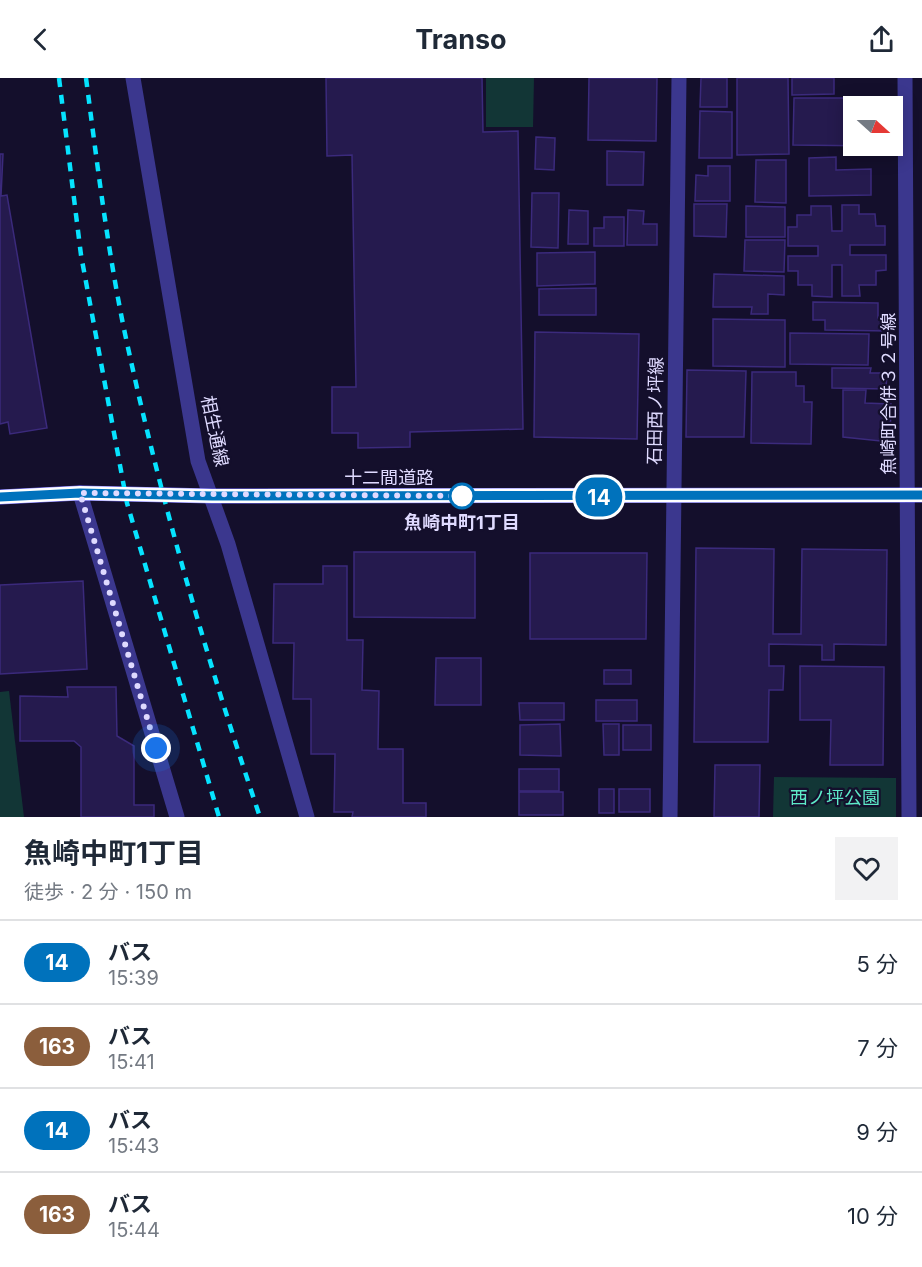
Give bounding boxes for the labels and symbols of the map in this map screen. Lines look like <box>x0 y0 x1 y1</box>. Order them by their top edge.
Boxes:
north arrow <box>843 96 903 156</box>
street label: 魚崎町合併３２号線 <box>878 313 899 475</box>
street label: 石田西ノ坪線 <box>644 357 666 465</box>
street label: 相生通線 <box>197 394 233 468</box>
street label: 十二間道路 <box>344 467 434 488</box>
line badge: 14 <box>572 478 626 516</box>
marker: 魚崎中町1丁目 <box>449 483 475 509</box>
place label: 魚崎中町1丁目 <box>404 512 520 533</box>
your location <box>141 733 171 763</box>
park label: 西ノ坪公園 <box>790 787 880 808</box>

